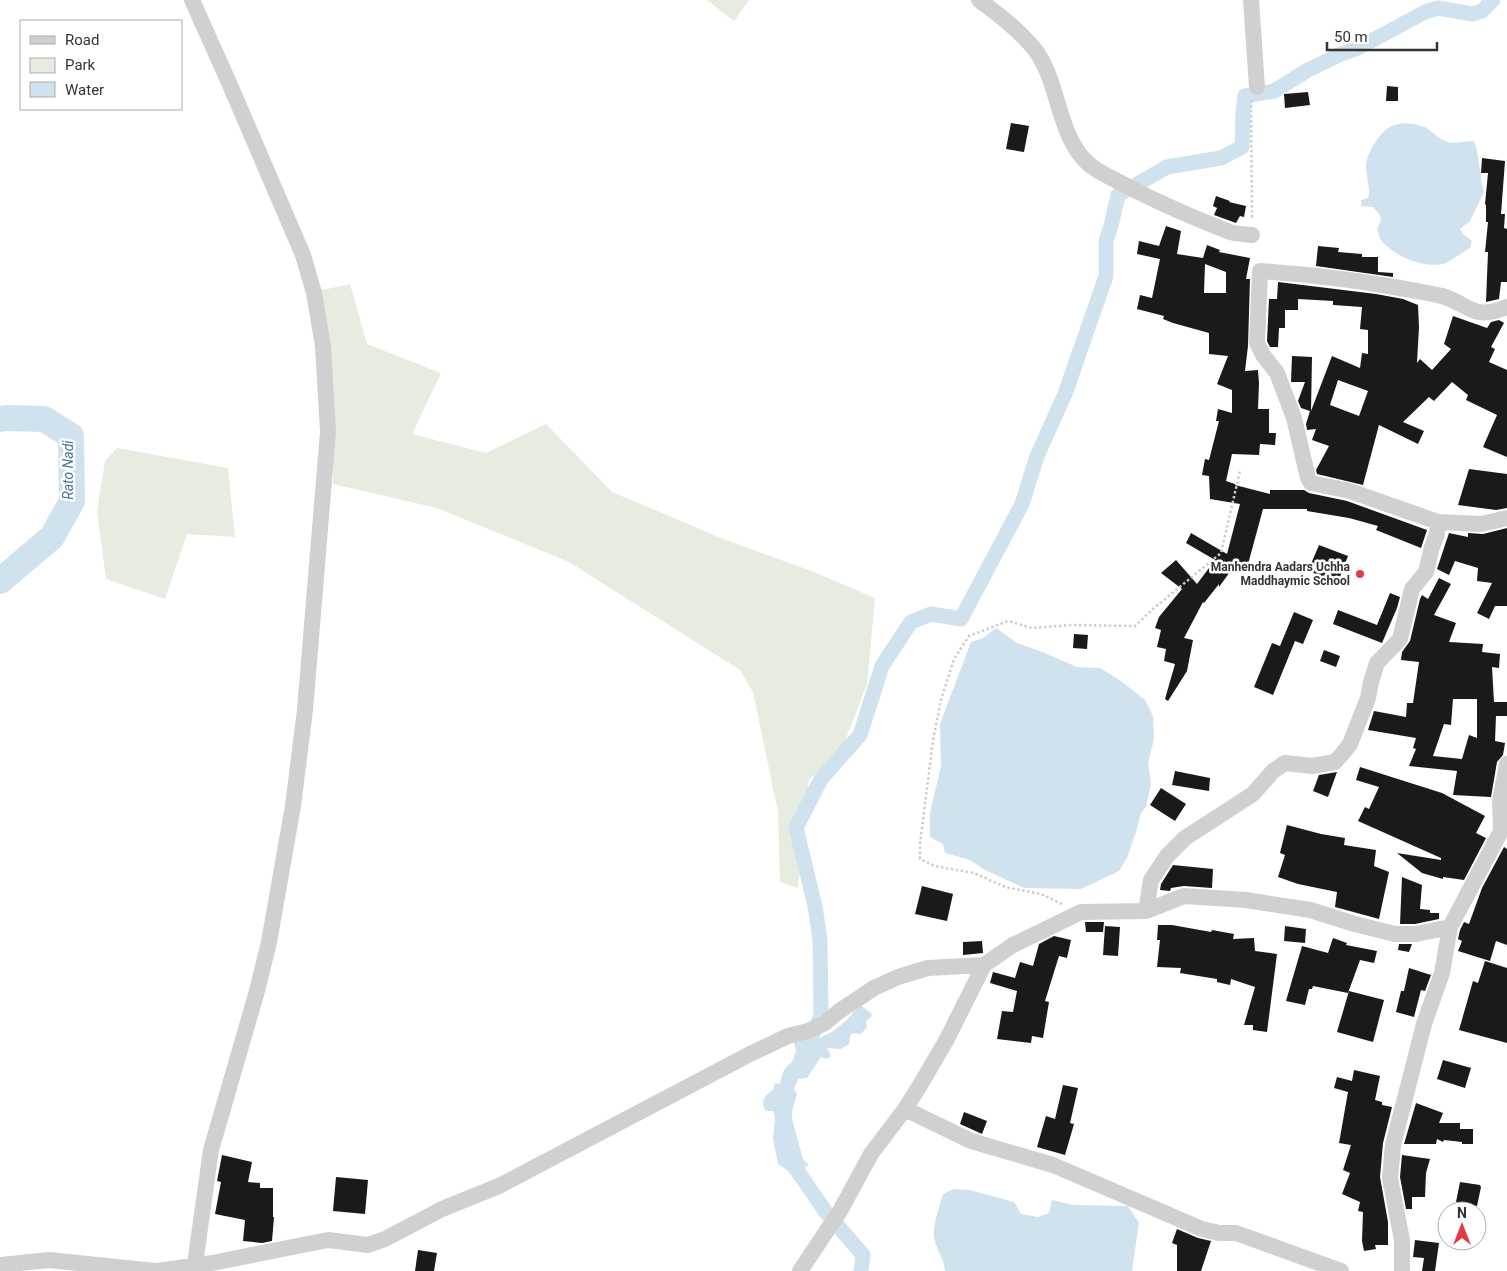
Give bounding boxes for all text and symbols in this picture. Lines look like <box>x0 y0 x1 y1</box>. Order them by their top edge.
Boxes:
legend <box>20 20 182 110</box>
scale bar <box>1327 20 1437 52</box>
text: 50 m <box>1334 28 1368 46</box>
text: Road <box>65 31 99 49</box>
text: Park <box>65 56 96 74</box>
text: Water <box>65 81 104 99</box>
water label: Rato Nadi <box>60 440 76 500</box>
place label: Manhendra Aadars Uchha Maddhaymic School <box>1211 560 1351 588</box>
marker: Manhendra Aadars Uchha Maddhaymic School <box>1354 568 1366 580</box>
north arrow <box>1437 1201 1487 1251</box>
text: N <box>1457 1205 1467 1221</box>

